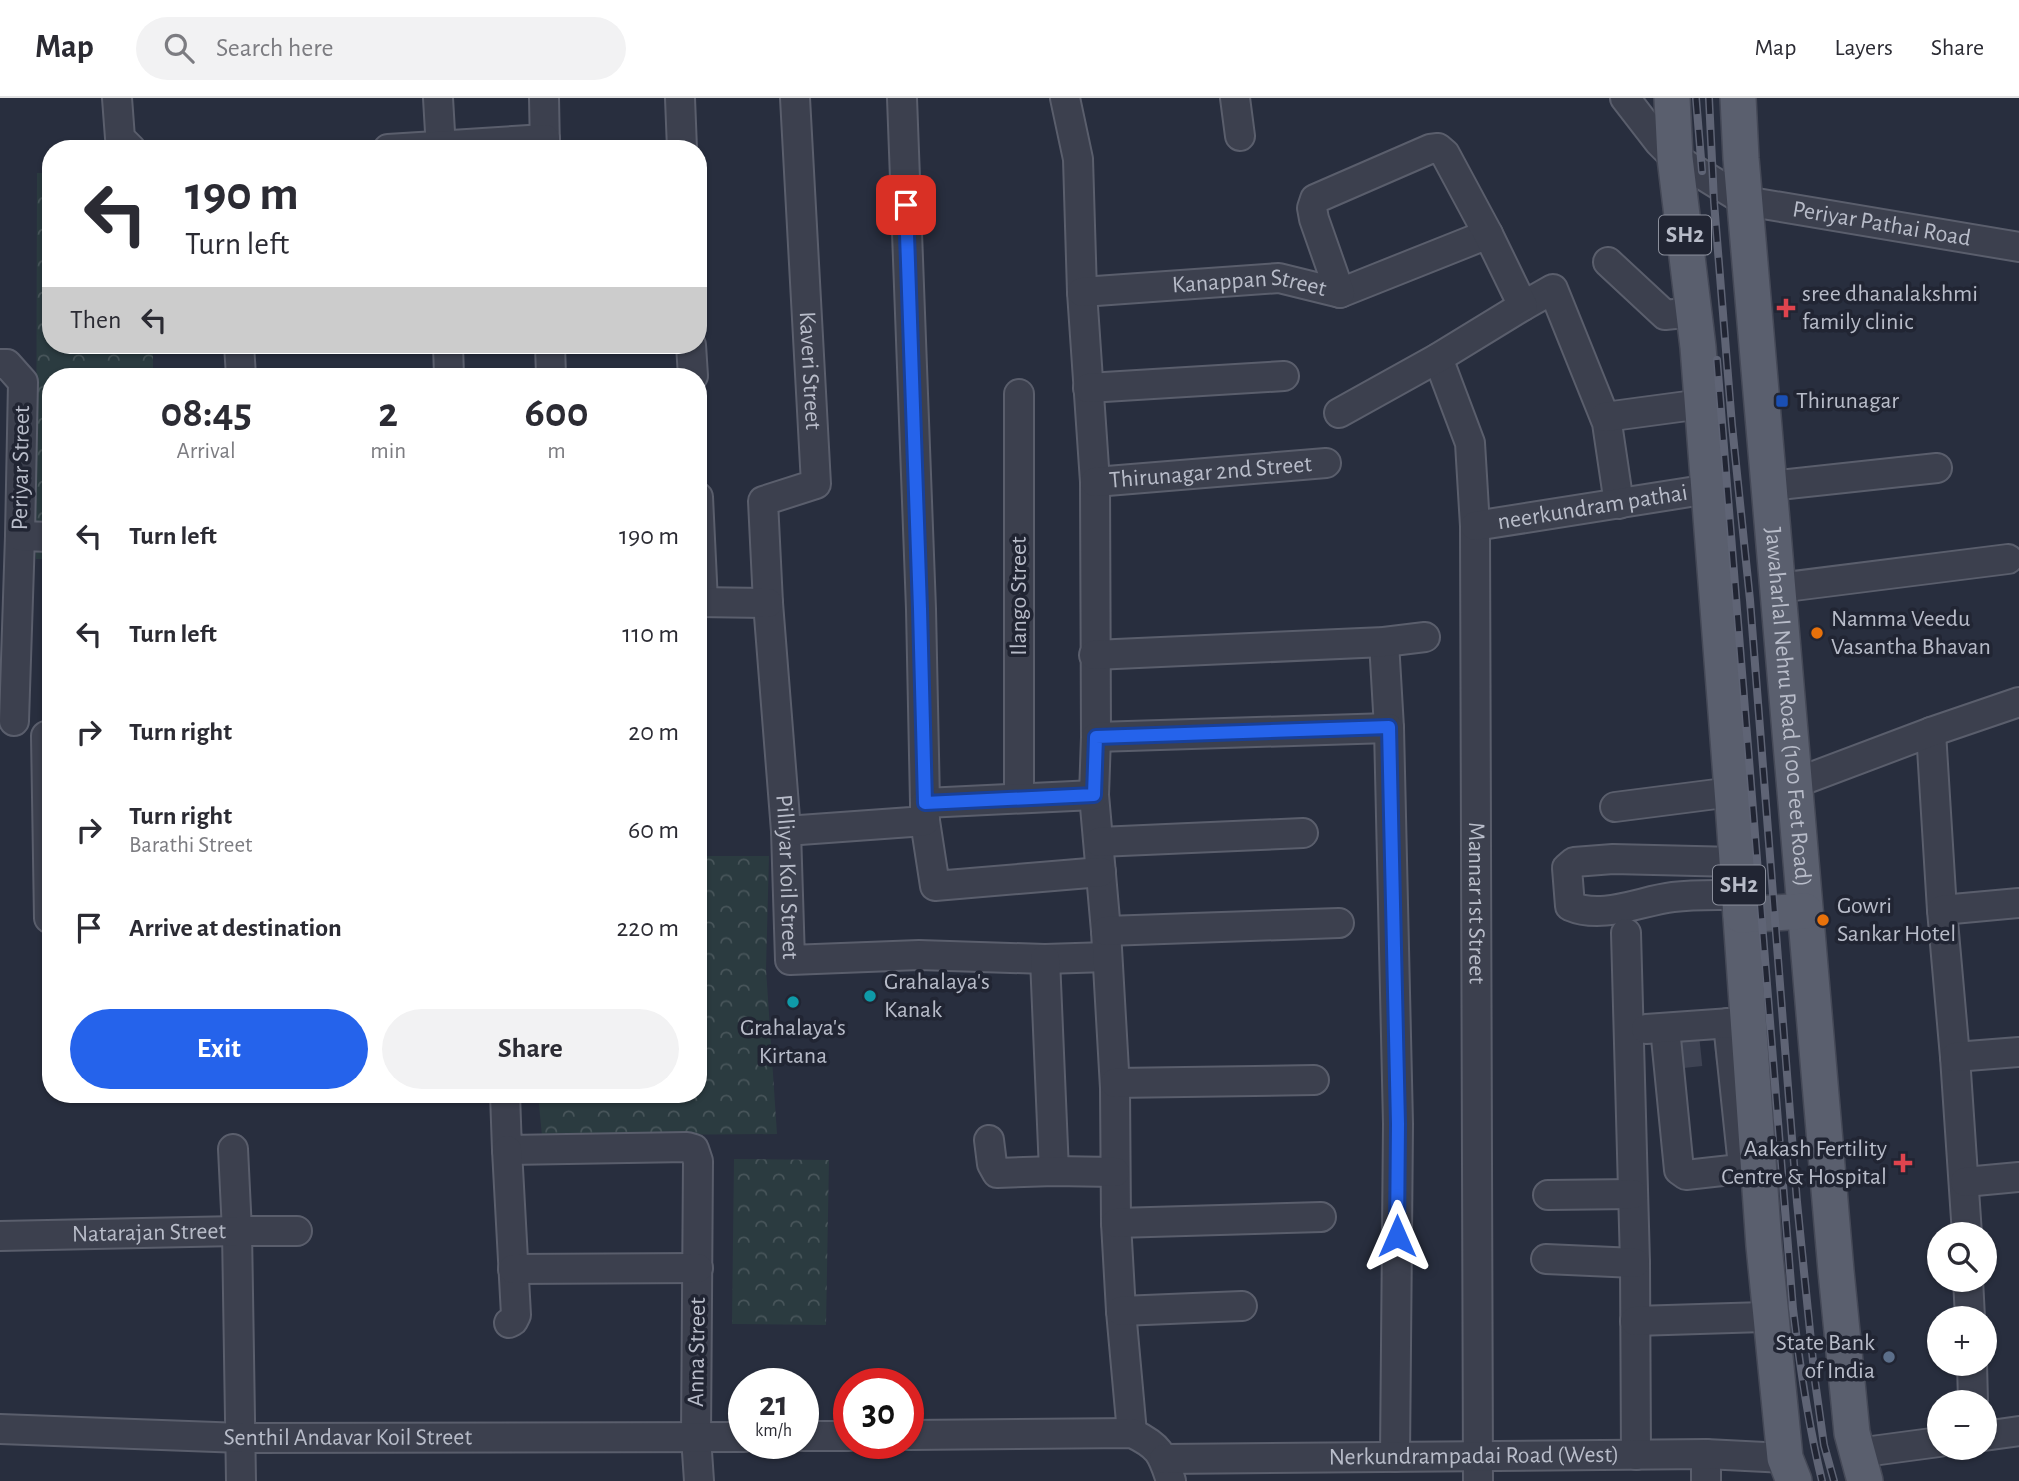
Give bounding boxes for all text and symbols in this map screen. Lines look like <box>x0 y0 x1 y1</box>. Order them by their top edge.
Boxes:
search box <box>136 17 626 80</box>
icon: search <box>160 29 198 67</box>
text: Map <box>35 31 94 64</box>
text: Search here <box>216 35 334 61</box>
text: Map <box>1754 36 1796 60</box>
text: Layers <box>1834 36 1893 60</box>
text: Share <box>1931 36 1984 60</box>
icon: left <box>70 168 161 259</box>
text: 190 m <box>185 170 299 219</box>
pin <box>876 175 936 235</box>
icon: arrive <box>887 186 925 224</box>
street label: Periyar Pathai Road <box>1791 197 1973 251</box>
road number: SH2 <box>1659 216 1711 254</box>
text: Turn left <box>185 228 289 260</box>
street label: Kanappan Street <box>1171 266 1329 301</box>
place label: sree dhanalakshmi family clinic <box>1802 282 1978 334</box>
marker: sree dhanalakshmi family clinic <box>1776 298 1796 318</box>
icon: left <box>135 301 173 339</box>
text: Then <box>70 307 121 333</box>
street label: Kaveri Street <box>795 311 825 431</box>
place label: Thirunagar <box>1796 389 1899 413</box>
text: 08:45 <box>160 392 252 434</box>
text: 2 <box>378 392 398 434</box>
text: 600 <box>525 392 589 434</box>
marker: Thirunagar <box>1774 393 1790 409</box>
street label: Periyar Street <box>8 405 34 531</box>
text: Arrival <box>177 440 236 463</box>
text: min <box>370 440 406 463</box>
text: m <box>547 440 566 463</box>
street label: Thirunagar 2nd Street <box>1108 452 1313 493</box>
street label: neerkundram pathai <box>1496 481 1689 534</box>
icon: left <box>70 517 108 555</box>
text: Turn left <box>129 523 217 549</box>
text: 190 m <box>619 523 679 549</box>
street label: Jawaharlal Nehru Road (100 Feet Road) <box>1761 526 1815 888</box>
street label: Ilango Street <box>1007 536 1031 656</box>
place label: Namma Veedu Vasantha Bhavan <box>1831 607 1991 659</box>
icon: left <box>70 615 108 653</box>
text: Turn left <box>129 621 217 647</box>
text: 110 m <box>622 621 679 647</box>
marker: Namma Veedu Vasantha Bhavan <box>1809 625 1825 641</box>
icon: right <box>70 713 108 751</box>
text: Turn right <box>129 719 232 745</box>
text: 20 m <box>628 719 679 745</box>
street label: Pilliyar Koil Street <box>771 794 802 960</box>
text: Turn right <box>129 803 232 829</box>
icon: right <box>70 811 108 849</box>
text: 60 m <box>628 817 679 843</box>
street label: Mannar 1st Street <box>1464 822 1488 984</box>
text: Barathi Street <box>129 834 252 857</box>
road number: SH2 <box>1713 866 1765 904</box>
place label: Gowri Sankar Hotel <box>1837 894 1956 946</box>
icon: arrive <box>70 909 108 947</box>
marker: Gowri Sankar Hotel <box>1815 912 1831 928</box>
text: Arrive at destination <box>129 915 342 941</box>
text: 220 m <box>617 915 679 941</box>
place label: Grahalaya's Kanak <box>884 970 990 1022</box>
marker: Grahalaya's Kanak <box>862 988 878 1004</box>
marker: Grahalaya's Kirtana <box>785 994 801 1010</box>
button: Exit <box>70 1009 368 1089</box>
button: Share <box>382 1009 679 1089</box>
place label: Grahalaya's Kirtana <box>740 1016 846 1068</box>
place label: Aakash Fertility Centre & Hospital <box>1721 1137 1887 1189</box>
marker: Aakash Fertility Centre & Hospital <box>1893 1153 1913 1173</box>
position arrow <box>1360 1199 1434 1273</box>
street label: Natarajan Street <box>72 1219 227 1246</box>
map controls <box>1927 1222 1997 1460</box>
button: search <box>1927 1222 1997 1292</box>
street label: Anna Street <box>684 1297 710 1407</box>
button: + <box>1927 1306 1997 1376</box>
place label: State Bank of India <box>1776 1331 1875 1383</box>
marker: State Bank of India <box>1881 1349 1897 1365</box>
speed limit sign: 30 <box>833 1368 924 1459</box>
text: 21 <box>759 1387 788 1422</box>
button: − <box>1927 1390 1997 1460</box>
text: km/h <box>755 1422 792 1440</box>
street label: Senthil Andavar Koil Street <box>223 1425 472 1450</box>
street label: Nerkundrampadai Road (West) <box>1328 1443 1619 1469</box>

